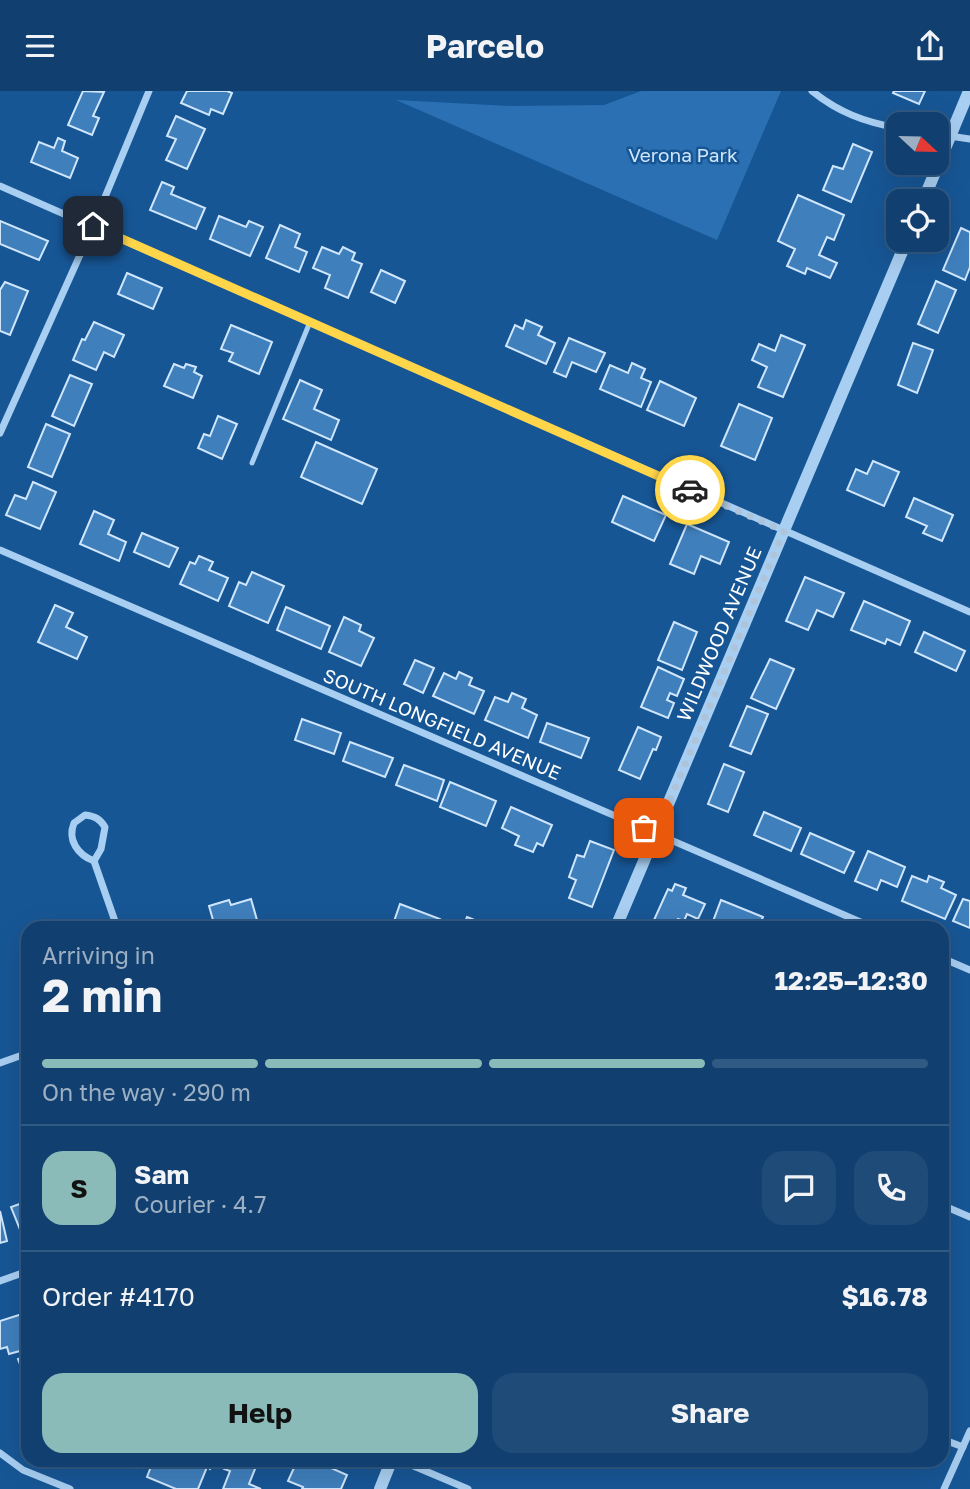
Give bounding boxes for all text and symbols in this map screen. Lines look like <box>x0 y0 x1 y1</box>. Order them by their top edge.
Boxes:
icon: menu <box>21 27 59 65</box>
text: Parcelo <box>426 27 544 65</box>
icon: share <box>911 27 949 65</box>
north arrow <box>886 112 948 175</box>
map controls <box>886 112 949 252</box>
park label: Verona Park <box>628 143 738 166</box>
button: locate <box>886 189 949 252</box>
pin <box>63 196 123 256</box>
icon: home <box>74 207 112 245</box>
courier <box>655 455 725 525</box>
icon: car <box>671 471 709 509</box>
street label: WILDWOOD AVENUE <box>671 543 766 725</box>
street label: SOUTH LONGFIELD AVENUE <box>320 663 565 784</box>
pin <box>614 798 674 858</box>
icon: bag <box>625 809 663 847</box>
text: Arriving in <box>42 941 155 969</box>
text: 12:25–12:30 <box>775 965 928 996</box>
text: 2 min <box>42 967 162 1022</box>
text: On the way · 290 m <box>42 1078 251 1106</box>
button: chat <box>762 1151 836 1225</box>
button: phone <box>854 1151 928 1225</box>
text: Sam <box>134 1159 189 1190</box>
text: S <box>70 1173 88 1204</box>
text: Courier · 4.7 <box>134 1190 266 1218</box>
text: Order #4170 <box>42 1281 195 1312</box>
text: $16.78 <box>842 1281 928 1312</box>
button: Help <box>42 1373 478 1453</box>
button: Share <box>492 1373 928 1453</box>

